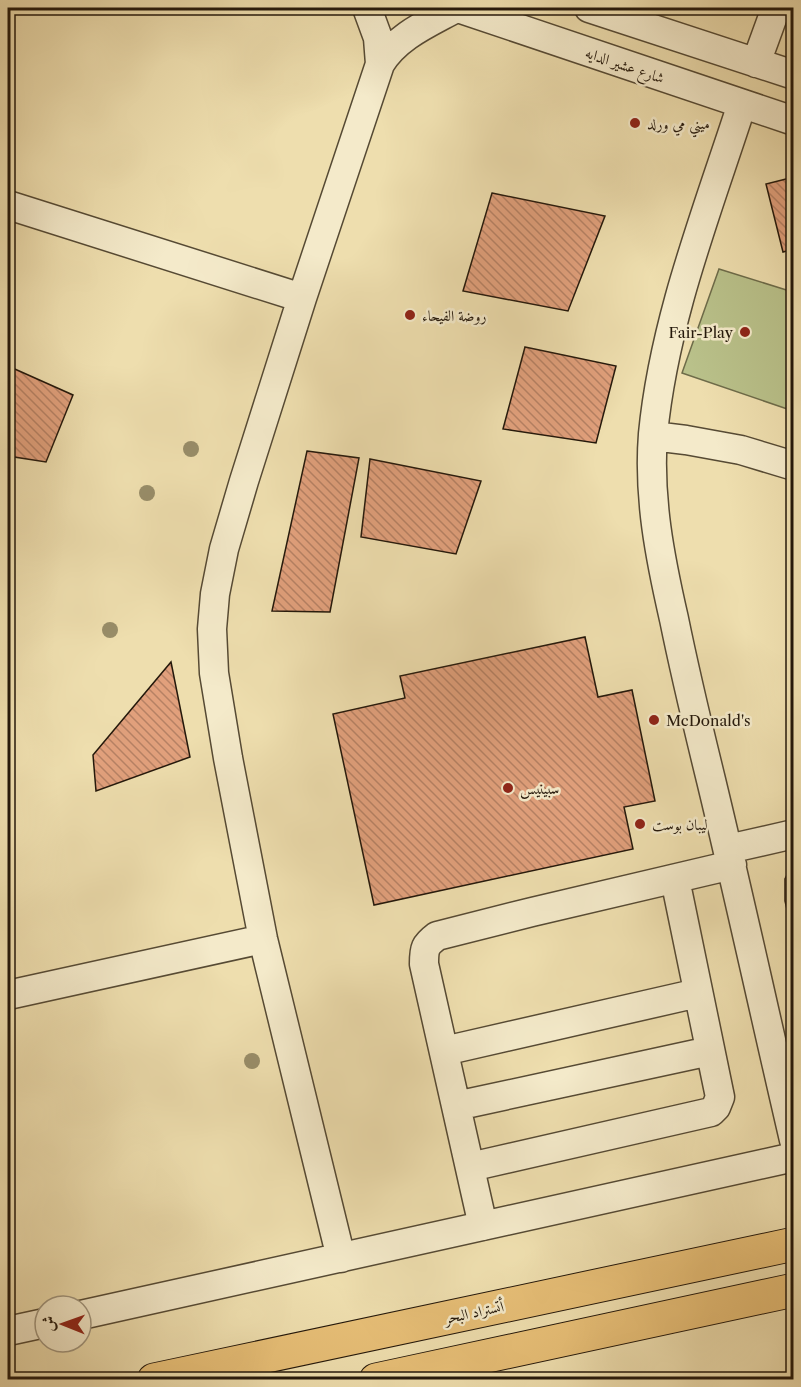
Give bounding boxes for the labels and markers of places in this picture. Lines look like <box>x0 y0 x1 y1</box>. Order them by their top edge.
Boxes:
place label: ميني مي ورلد <box>647 114 710 138</box>
marker: ميني مي ورلد <box>628 116 642 130</box>
place label: روضة الفيحاء <box>422 306 487 325</box>
marker: روضة الفيحاء <box>403 308 417 322</box>
place label: Fair-Play <box>669 323 734 342</box>
marker: Fair-Play <box>738 325 752 339</box>
place label: McDonald's <box>666 711 751 730</box>
marker: McDonald's <box>647 713 661 727</box>
place label: سبينيس <box>520 779 559 799</box>
marker: سبينيس <box>501 781 515 795</box>
place label: ليبان بوست <box>652 815 708 834</box>
marker: ليبان بوست <box>633 817 647 831</box>

